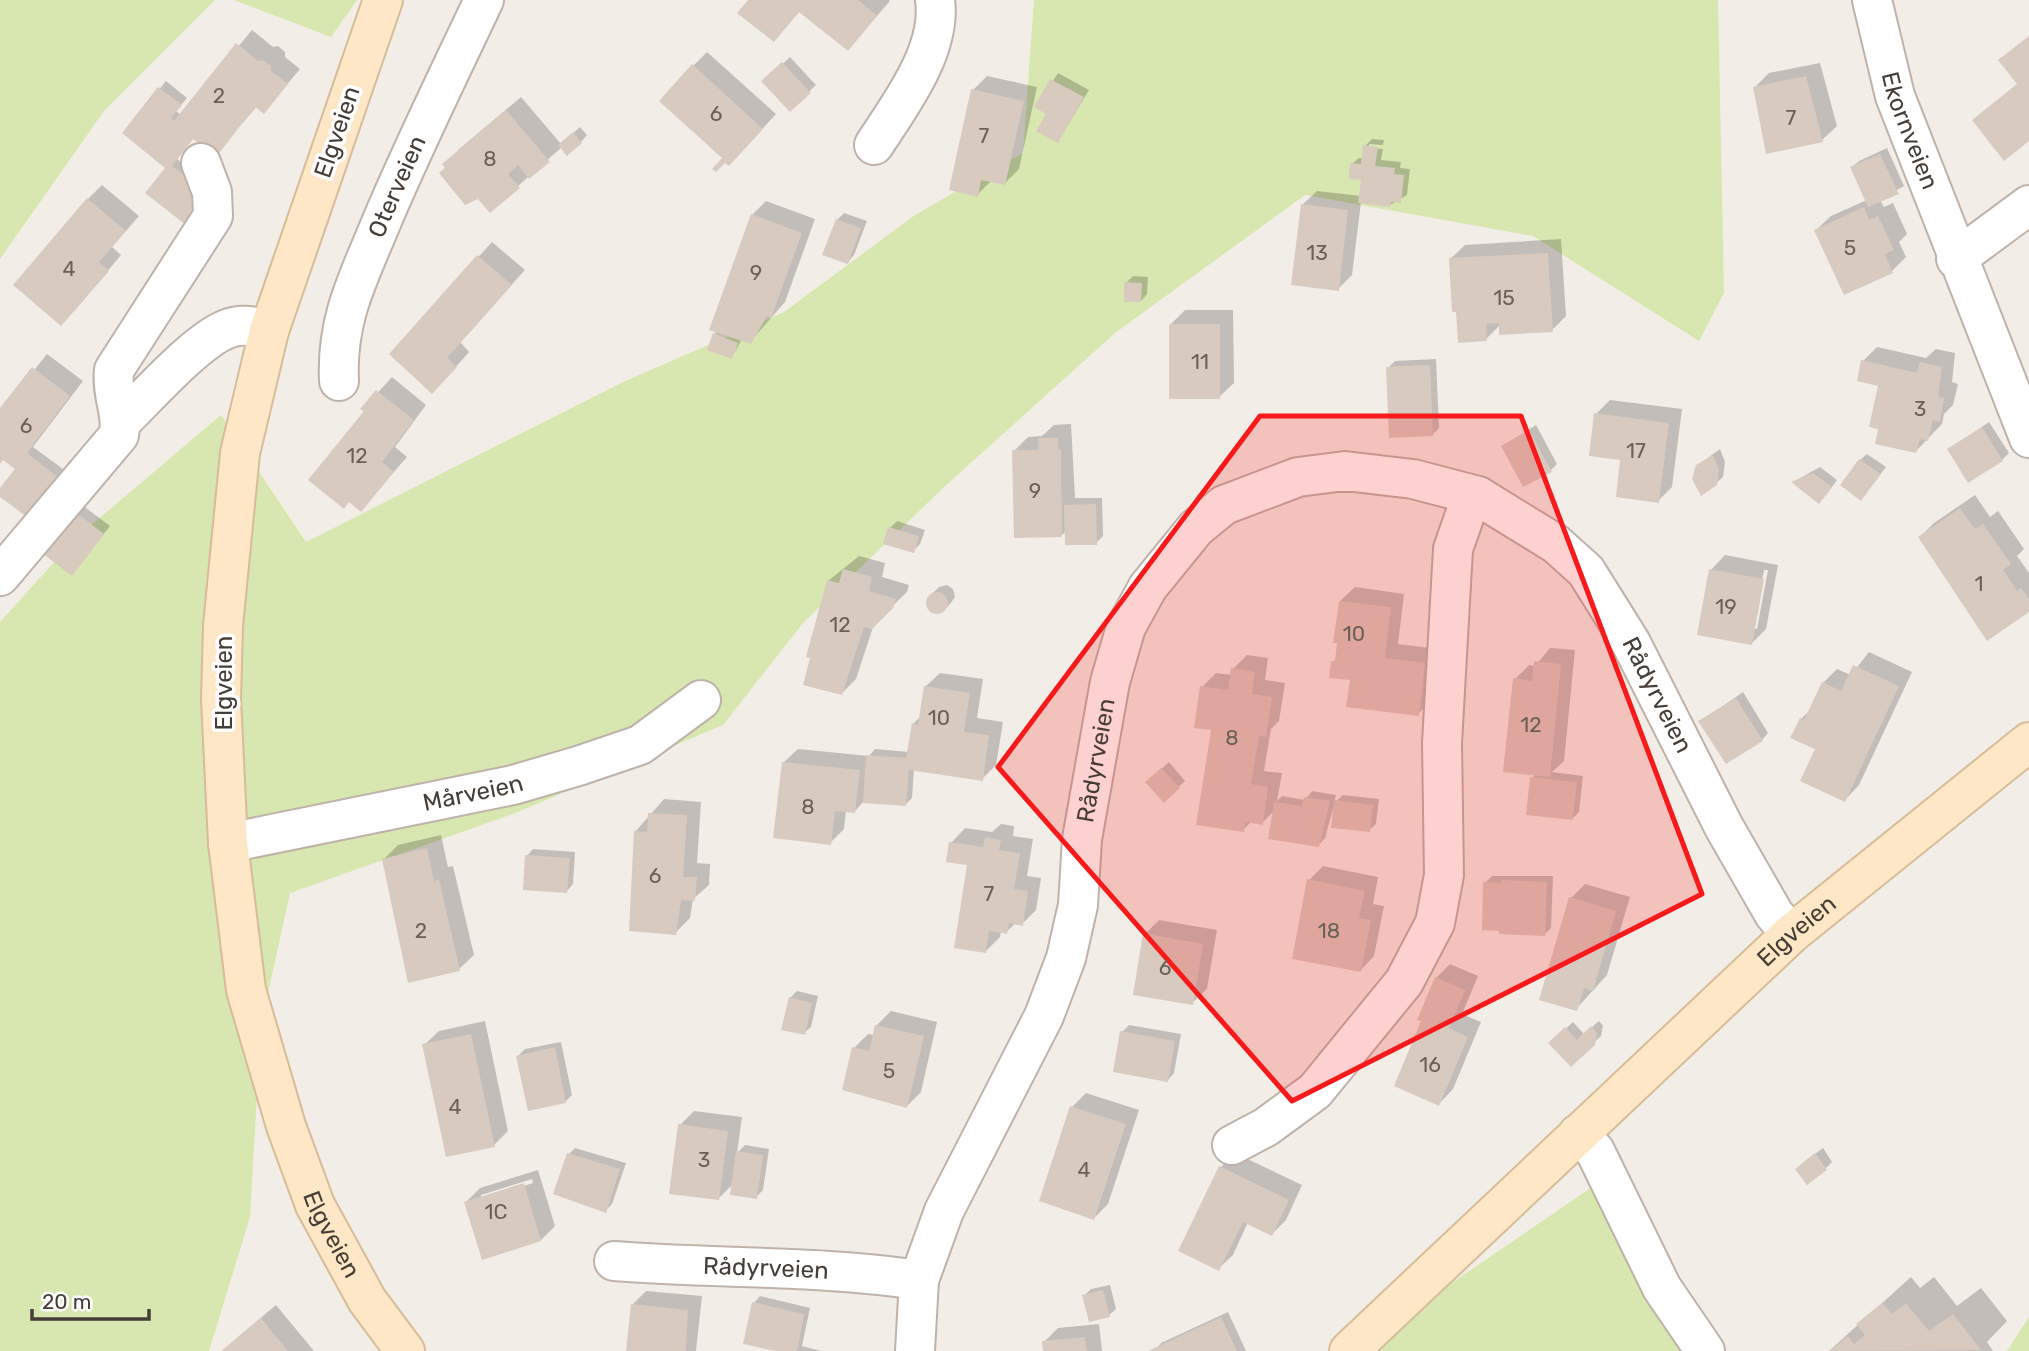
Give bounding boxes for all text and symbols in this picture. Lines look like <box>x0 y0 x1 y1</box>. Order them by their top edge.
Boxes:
street label: Ekornveien <box>1876 69 1944 193</box>
house number: 2 <box>213 83 225 108</box>
street label: Elgveien <box>308 83 366 181</box>
house number: 6 <box>710 101 722 126</box>
house number: 7 <box>1786 105 1797 130</box>
house number: 7 <box>979 123 990 148</box>
street label: Oterveien <box>363 131 432 242</box>
house number: 8 <box>483 146 497 171</box>
house number: 5 <box>1844 235 1856 260</box>
house number: 13 <box>1306 240 1328 265</box>
house number: 4 <box>62 256 76 281</box>
house number: 9 <box>750 260 762 285</box>
house number: 15 <box>1493 285 1515 310</box>
house number: 11 <box>1191 349 1209 374</box>
house number: 3 <box>1914 396 1926 421</box>
house number: 6 <box>20 413 32 438</box>
house number: 17 <box>1626 438 1646 463</box>
house number: 12 <box>346 443 368 468</box>
house number: 9 <box>1029 478 1041 503</box>
house number: 1 <box>1975 571 1984 596</box>
house number: 19 <box>1715 594 1737 619</box>
house number: 12 <box>829 612 851 637</box>
house number: 10 <box>1343 621 1365 646</box>
street label: Rådyrveien <box>1616 632 1698 757</box>
street label: Elgveien <box>210 636 238 730</box>
street label: Rådyrveien <box>1071 696 1121 825</box>
house number: 10 <box>928 705 950 730</box>
house number: 12 <box>1520 712 1542 737</box>
house number: 8 <box>1225 725 1239 750</box>
street label: Mårveien <box>420 769 526 817</box>
house number: 8 <box>801 794 815 819</box>
house number: 6 <box>649 863 661 888</box>
house number: 7 <box>984 881 995 906</box>
street label: Elgveien <box>1752 889 1842 972</box>
house number: 2 <box>415 918 427 943</box>
house number: 18 <box>1318 918 1340 943</box>
house number: 6 <box>1159 955 1171 980</box>
house number: 16 <box>1419 1052 1441 1077</box>
house number: 5 <box>883 1058 895 1083</box>
house number: 4 <box>448 1094 462 1119</box>
house number: 3 <box>698 1147 710 1172</box>
house number: 4 <box>1077 1157 1091 1182</box>
street label: Elgveien <box>297 1187 366 1283</box>
house number: 1C <box>485 1199 507 1224</box>
street label: Rådyrveien <box>703 1252 829 1285</box>
scale bar <box>32 1278 149 1322</box>
text: 20 m <box>42 1289 91 1314</box>

